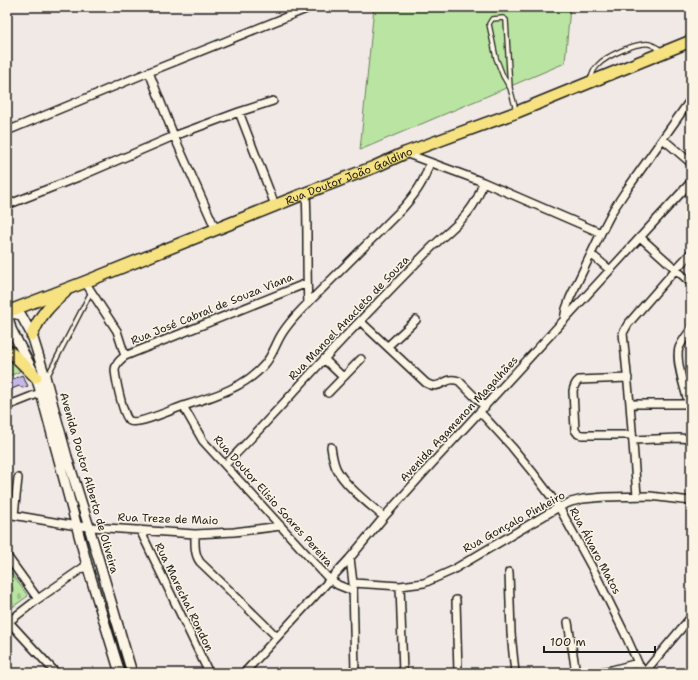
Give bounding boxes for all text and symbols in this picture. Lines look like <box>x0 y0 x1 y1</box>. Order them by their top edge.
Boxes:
street label: Rua Doutor João Galdino <box>283 143 415 208</box>
street label: Rua Manoel Anacleto de Souza <box>285 252 413 384</box>
street label: Rua José Cabral de Souza Viana <box>129 269 296 349</box>
street label: Avenida Agamenon Magalhães <box>397 353 521 485</box>
street label: Avenida Doutor Alberto de Oliveira <box>56 391 122 575</box>
street label: Rua Doutor Elisio Soares Pereira <box>210 432 336 570</box>
street label: Rua Gonçalo Pinheiro <box>460 488 568 556</box>
street label: Rua Álvaro Matos <box>566 504 625 597</box>
street label: Rua Treze de Maio <box>117 510 219 528</box>
street label: Rua Marechal Rondon <box>151 540 217 654</box>
scale bar <box>544 628 655 654</box>
text: 100 m <box>550 634 586 650</box>

